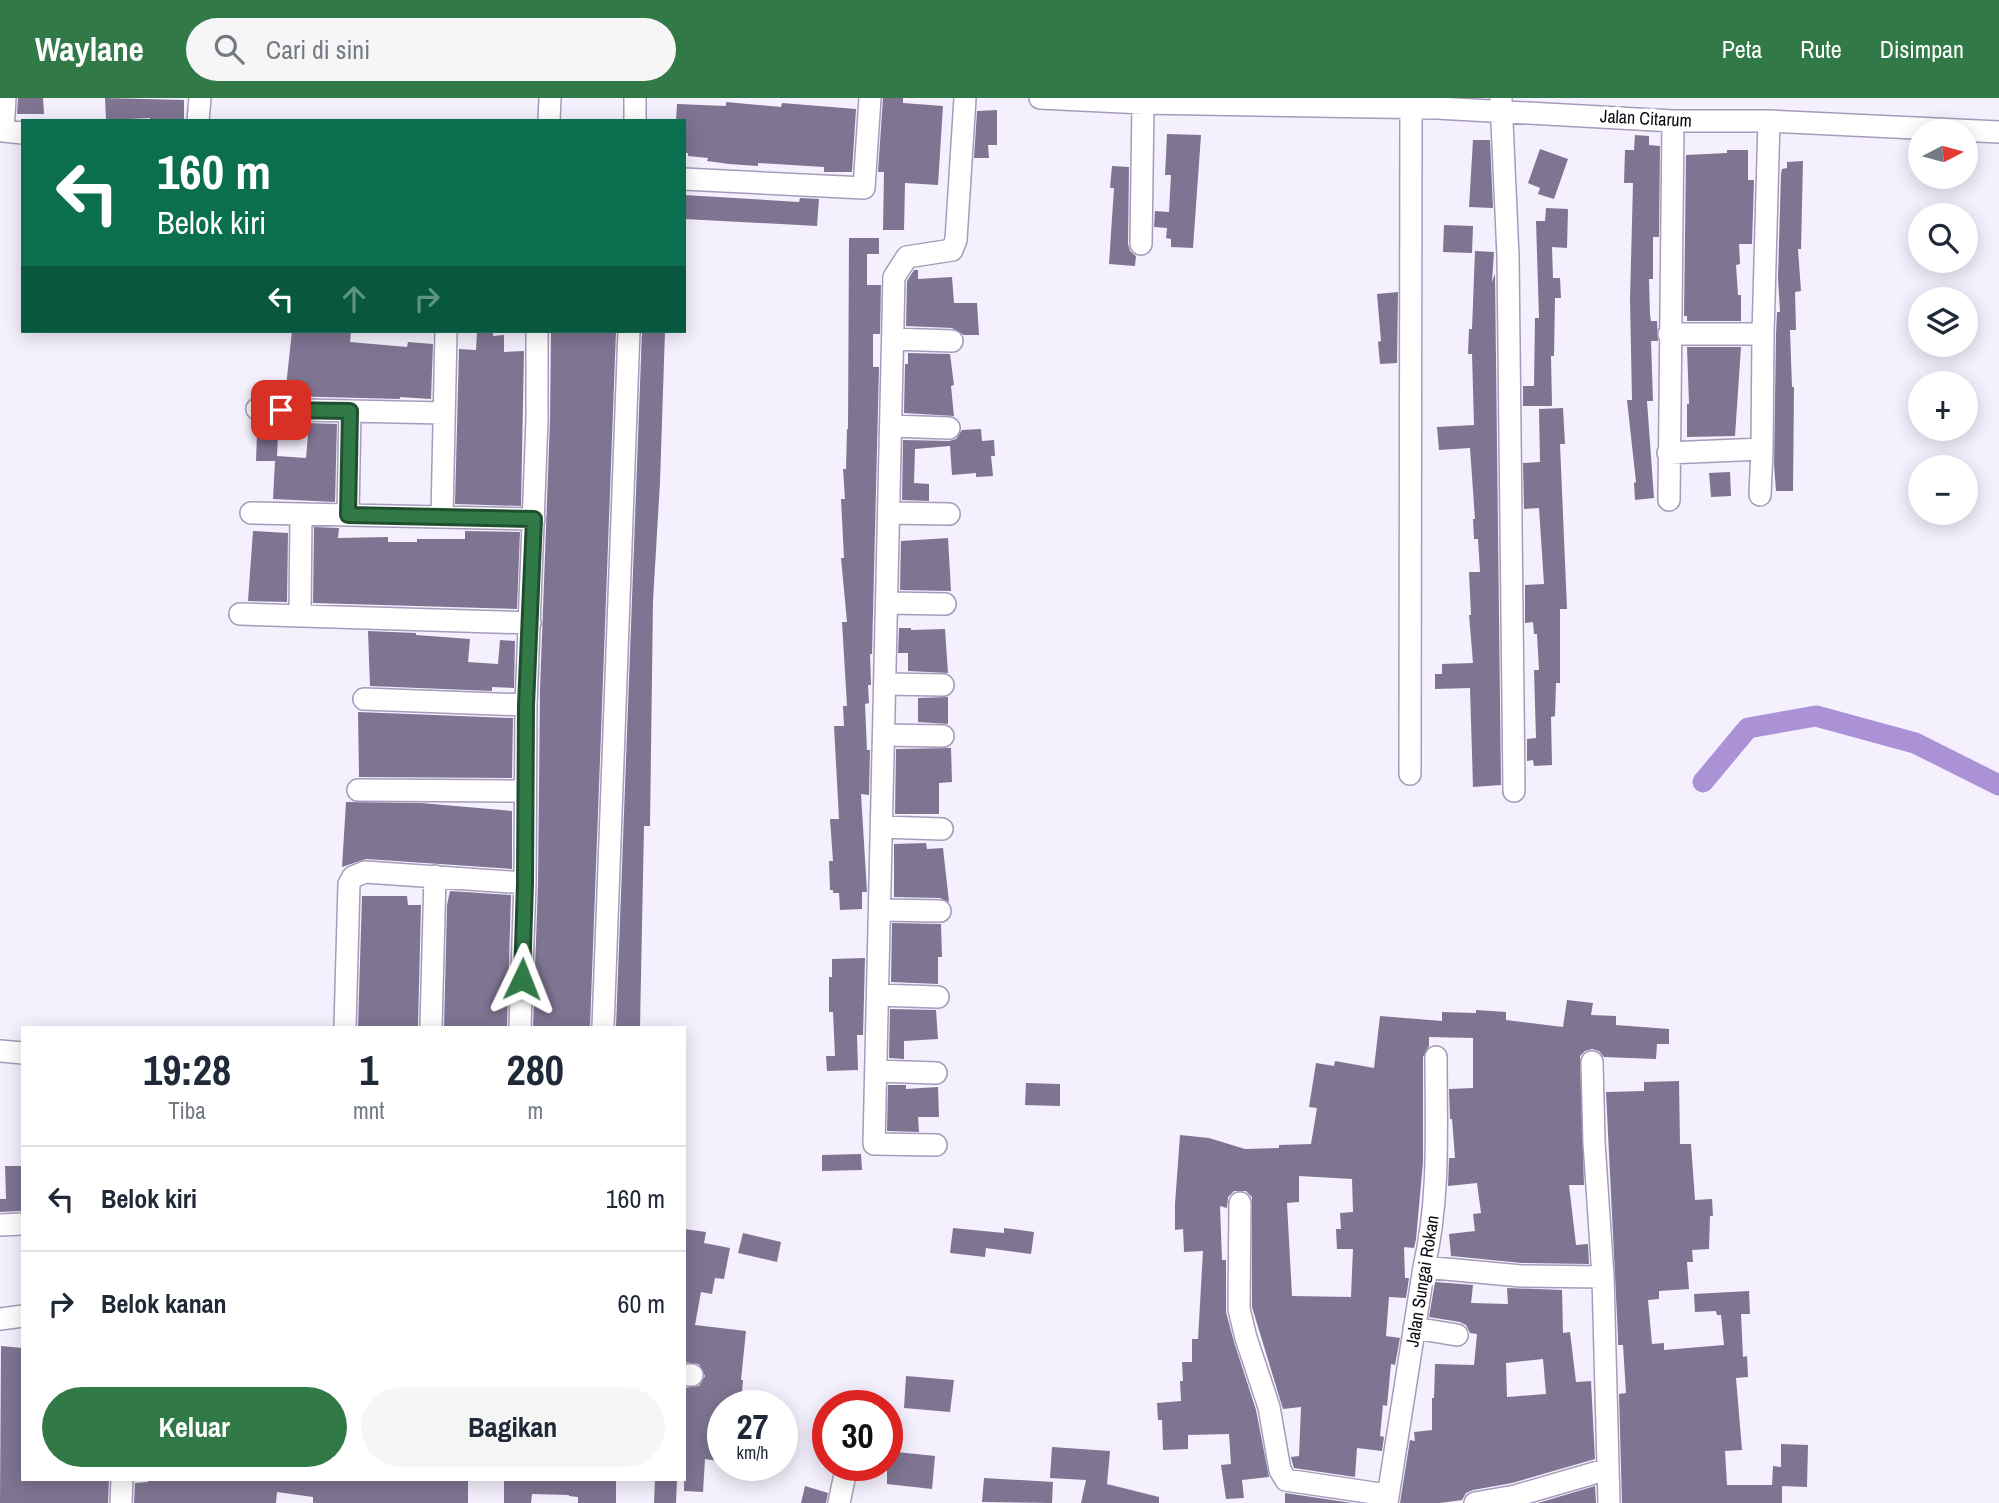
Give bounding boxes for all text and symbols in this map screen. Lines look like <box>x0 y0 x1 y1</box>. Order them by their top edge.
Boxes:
search box <box>186 18 676 81</box>
text: Waylane <box>35 27 144 71</box>
icon: search <box>210 30 248 68</box>
text: Cari di sini <box>266 32 370 67</box>
text: Peta <box>1722 33 1762 65</box>
text: Rute <box>1800 33 1842 65</box>
text: Disimpan <box>1880 33 1964 65</box>
street label: Jalan Citarum <box>1599 103 1693 133</box>
north arrow <box>1908 119 1978 189</box>
map controls <box>1908 119 1978 525</box>
text: 160 m <box>157 138 271 204</box>
icon: left <box>42 147 133 238</box>
text: Belok kiri <box>157 201 266 244</box>
button: search <box>1908 203 1978 273</box>
icon: left <box>262 280 300 318</box>
icon: ahead <box>335 280 373 318</box>
icon: right <box>408 280 446 318</box>
button: layers <box>1908 287 1978 357</box>
button: + <box>1908 371 1978 441</box>
pin <box>251 380 311 440</box>
icon: arrive <box>262 391 300 429</box>
button: − <box>1908 455 1978 525</box>
position arrow <box>485 942 559 1016</box>
text: 19:28 <box>143 1042 231 1098</box>
text: 1 <box>359 1042 378 1098</box>
text: 280 <box>507 1042 564 1098</box>
text: Tiba <box>168 1095 206 1126</box>
text: mnt <box>353 1095 385 1126</box>
text: m <box>527 1095 543 1126</box>
icon: left <box>42 1180 80 1218</box>
text: Belok kiri <box>101 1181 197 1216</box>
text: 160 m <box>606 1181 665 1216</box>
street label: Jalan Sungai Rokan <box>1399 1213 1445 1349</box>
icon: right <box>42 1285 80 1323</box>
text: Belok kanan <box>101 1286 227 1321</box>
text: 60 m <box>618 1286 665 1321</box>
button: Keluar <box>42 1387 347 1467</box>
button: Bagikan <box>361 1387 665 1467</box>
speed limit sign: 30 <box>812 1390 903 1481</box>
text: 27 <box>737 1403 768 1450</box>
text: km/h <box>737 1440 769 1465</box>

